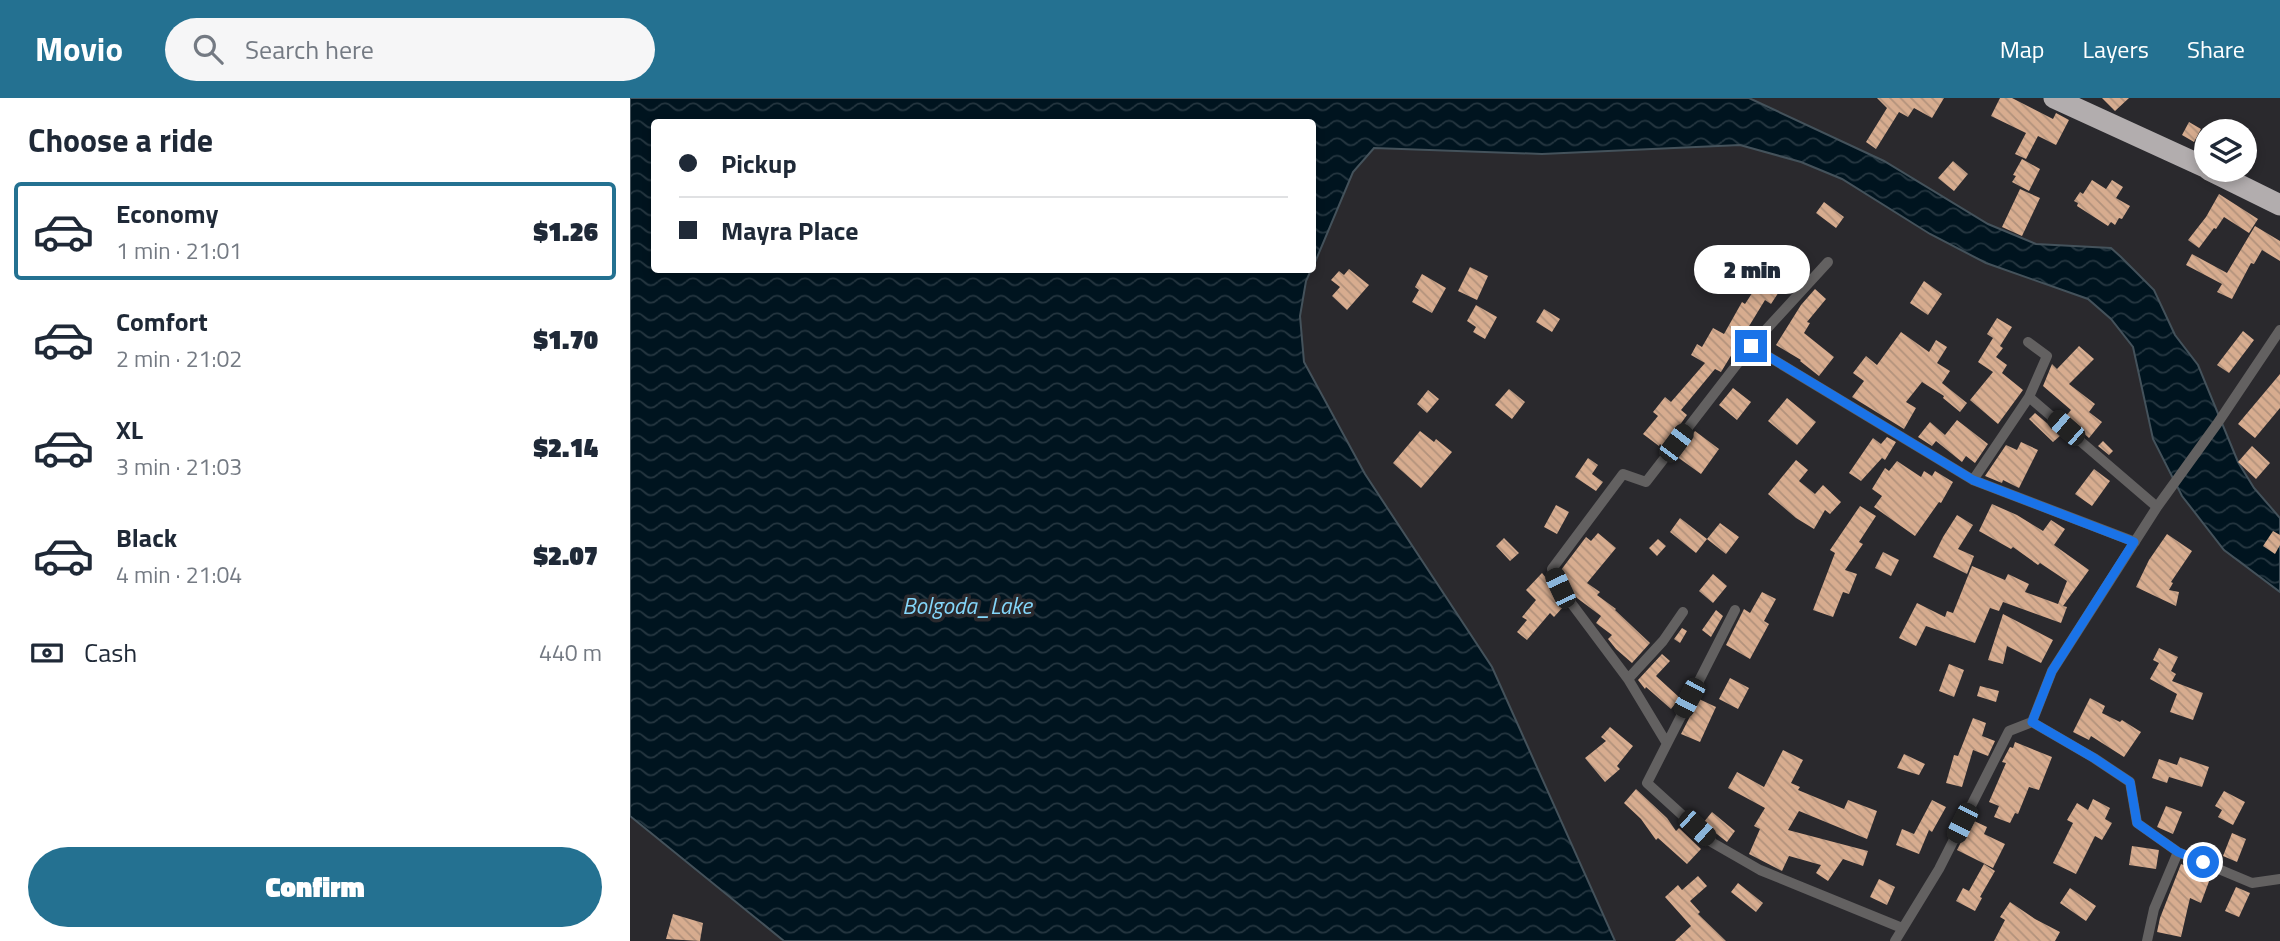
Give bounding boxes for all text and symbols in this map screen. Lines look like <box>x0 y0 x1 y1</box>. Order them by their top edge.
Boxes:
search box <box>165 18 655 81</box>
text: Movio <box>35 24 123 74</box>
icon: search <box>189 30 227 68</box>
text: Search here <box>245 30 374 69</box>
text: Map <box>2000 31 2045 67</box>
text: Layers <box>2083 31 2149 67</box>
text: Share <box>2187 31 2245 67</box>
text: Choose a ride <box>28 116 213 164</box>
map controls <box>2194 119 2257 182</box>
button: layers <box>2194 119 2257 182</box>
text: Pickup <box>721 144 797 183</box>
text: Economy <box>116 194 218 233</box>
icon: car <box>32 200 95 263</box>
text: Mayra Place <box>721 211 858 250</box>
text: $1.26 <box>533 212 598 251</box>
text: 1 min · 21:01 <box>116 233 242 268</box>
callout: 2 min <box>1693 244 1809 294</box>
text: 2 min <box>1723 252 1781 287</box>
text: Comfort <box>116 302 208 341</box>
icon: car <box>32 308 95 371</box>
text: $1.70 <box>533 320 598 359</box>
route end <box>1735 330 1767 362</box>
text: 2 min · 21:02 <box>116 341 242 376</box>
car <box>2044 406 2089 450</box>
text: XL <box>116 410 143 449</box>
icon: car <box>32 416 95 479</box>
car <box>1655 420 1698 466</box>
text: $2.14 <box>533 428 598 467</box>
text: 3 min · 21:03 <box>116 449 242 484</box>
text: Black <box>116 518 177 557</box>
icon: car <box>32 524 95 587</box>
text: $2.07 <box>533 536 598 575</box>
text: 4 min · 21:04 <box>116 557 242 592</box>
car <box>1542 565 1579 611</box>
water label: Bolgoda_Lake <box>902 588 1033 623</box>
text: Cash <box>84 633 137 672</box>
icon: cash <box>28 634 66 672</box>
text: 440 m <box>539 635 602 670</box>
car <box>1670 675 1709 721</box>
car <box>1944 800 1981 846</box>
car <box>1675 806 1720 850</box>
route start <box>2187 846 2219 878</box>
button: Confirm <box>28 847 602 927</box>

